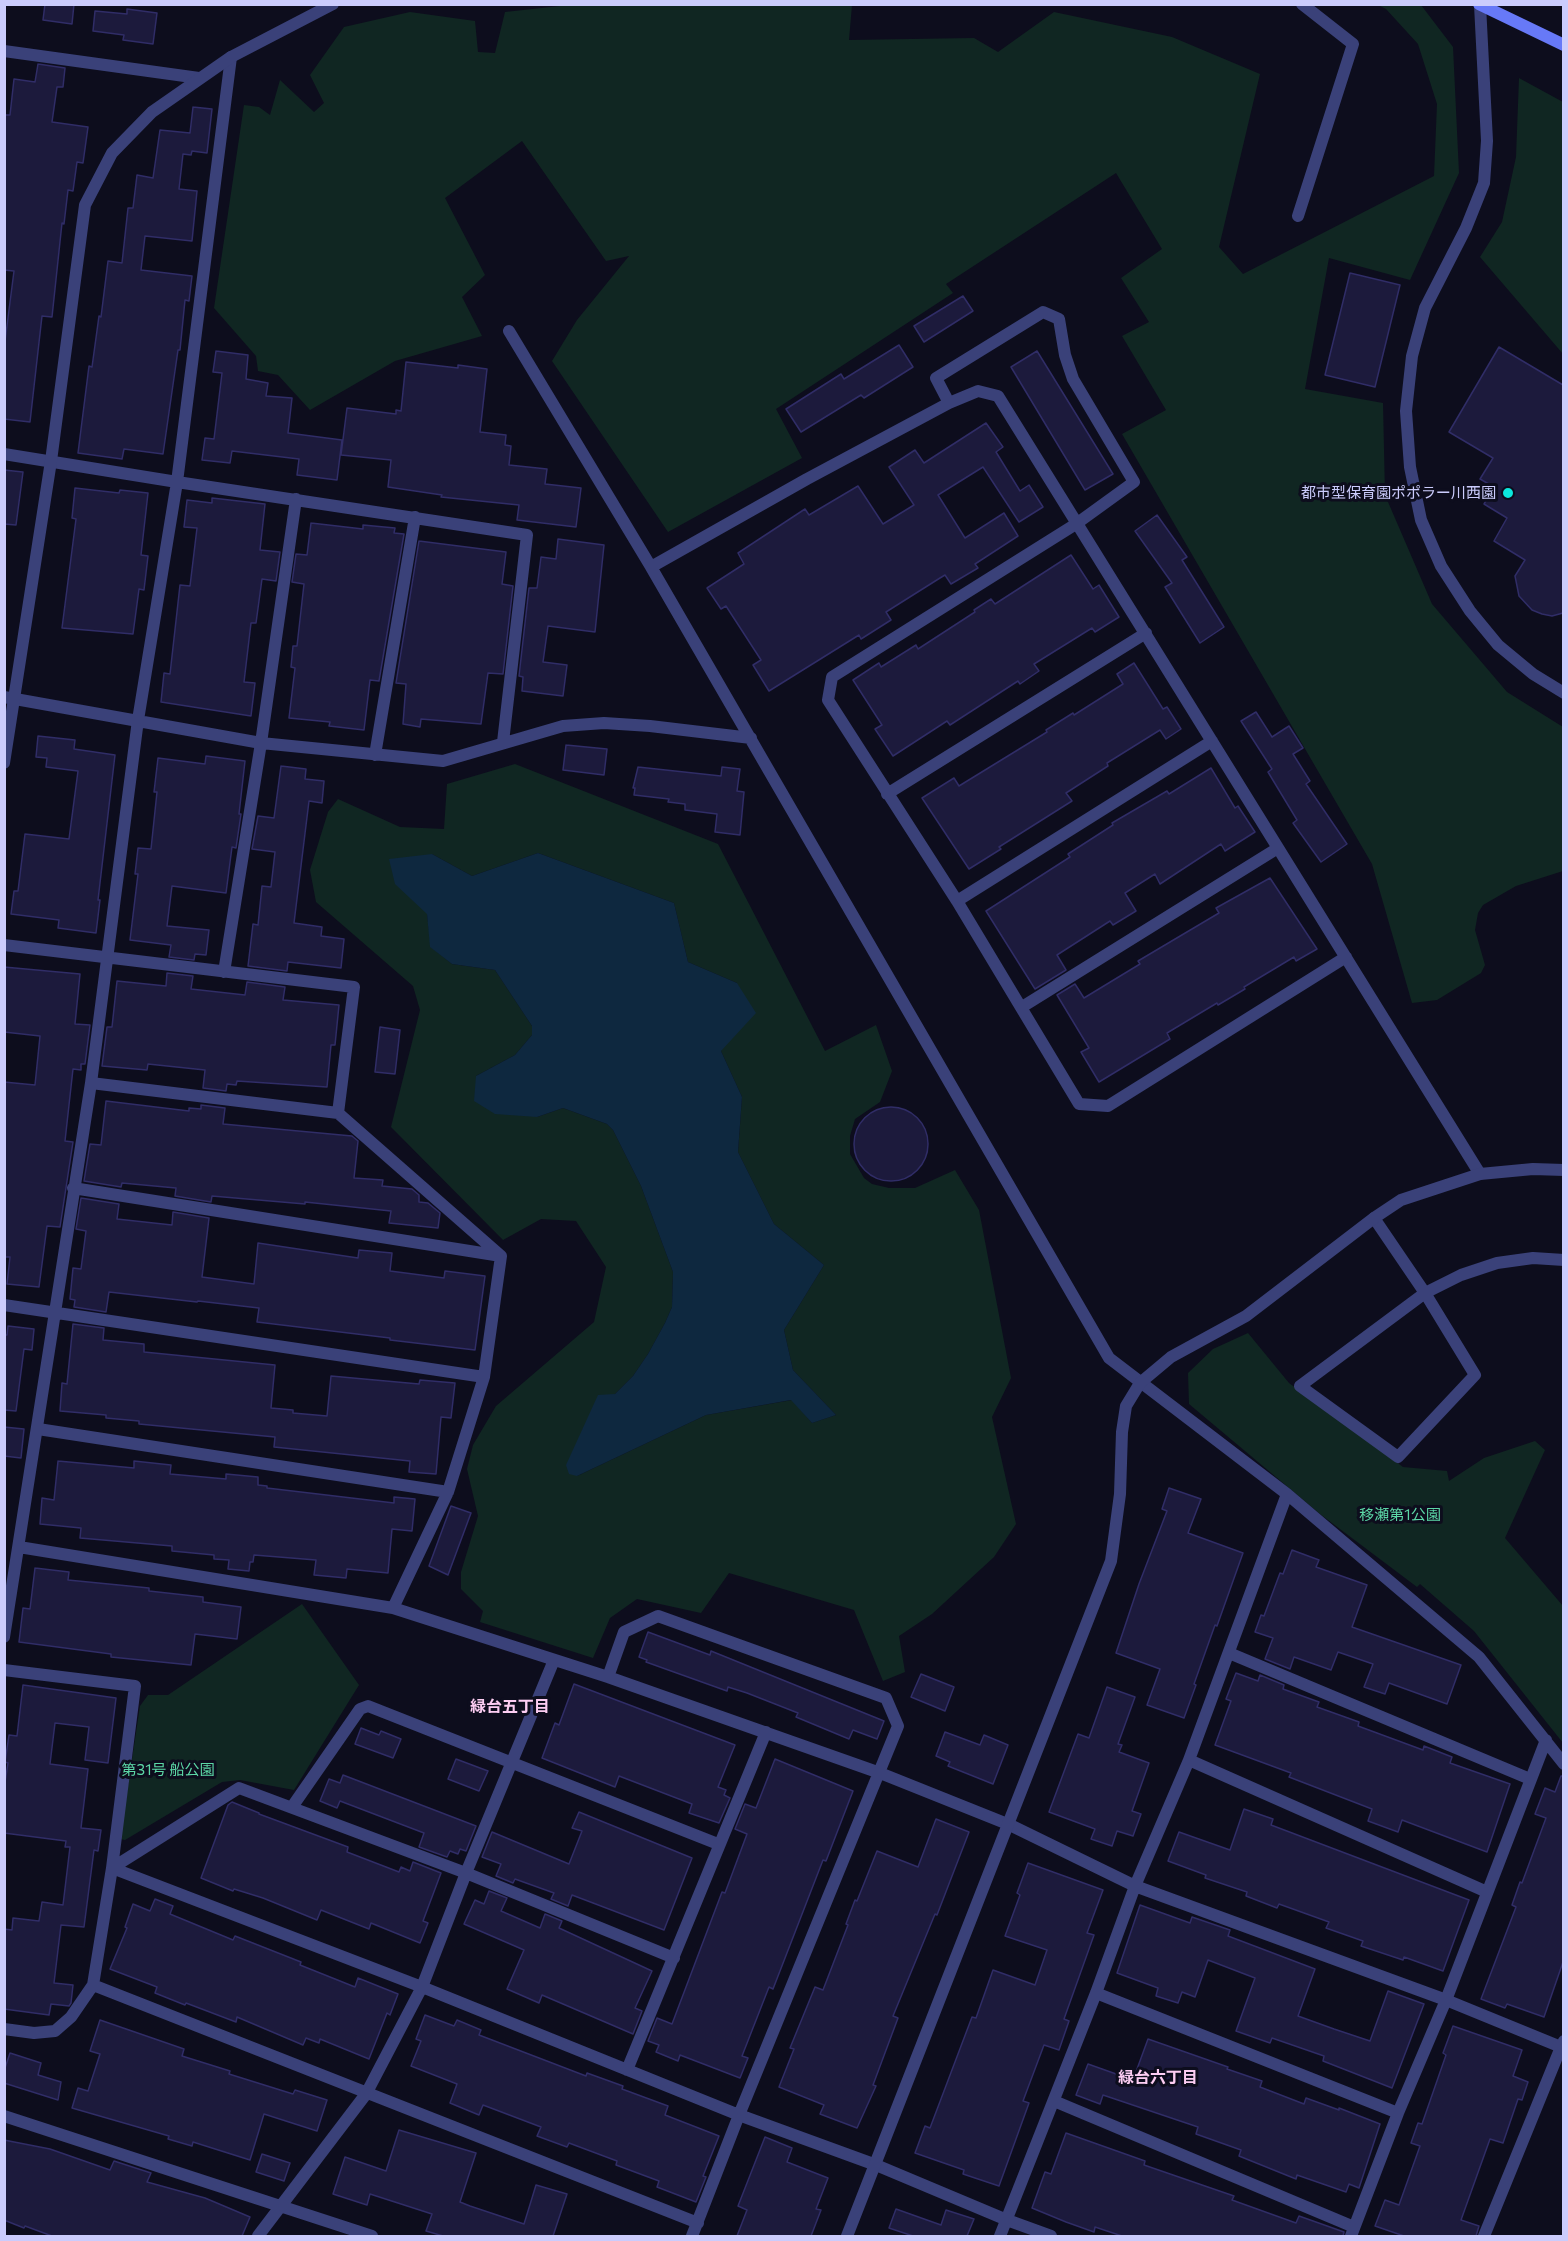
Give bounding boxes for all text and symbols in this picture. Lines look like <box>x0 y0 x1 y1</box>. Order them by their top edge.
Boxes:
place label: 都市型保育園ポポラー川西園 <box>1301 484 1496 502</box>
marker: 都市型保育園ポポラー川西園 <box>1501 486 1515 500</box>
park label: 移瀬第1公園 <box>1359 1506 1441 1524</box>
district label: 緑台五丁目 <box>470 1697 550 1717</box>
park label: 第31号 船公園 <box>122 1761 214 1779</box>
district label: 緑台六丁目 <box>1118 2068 1198 2088</box>

